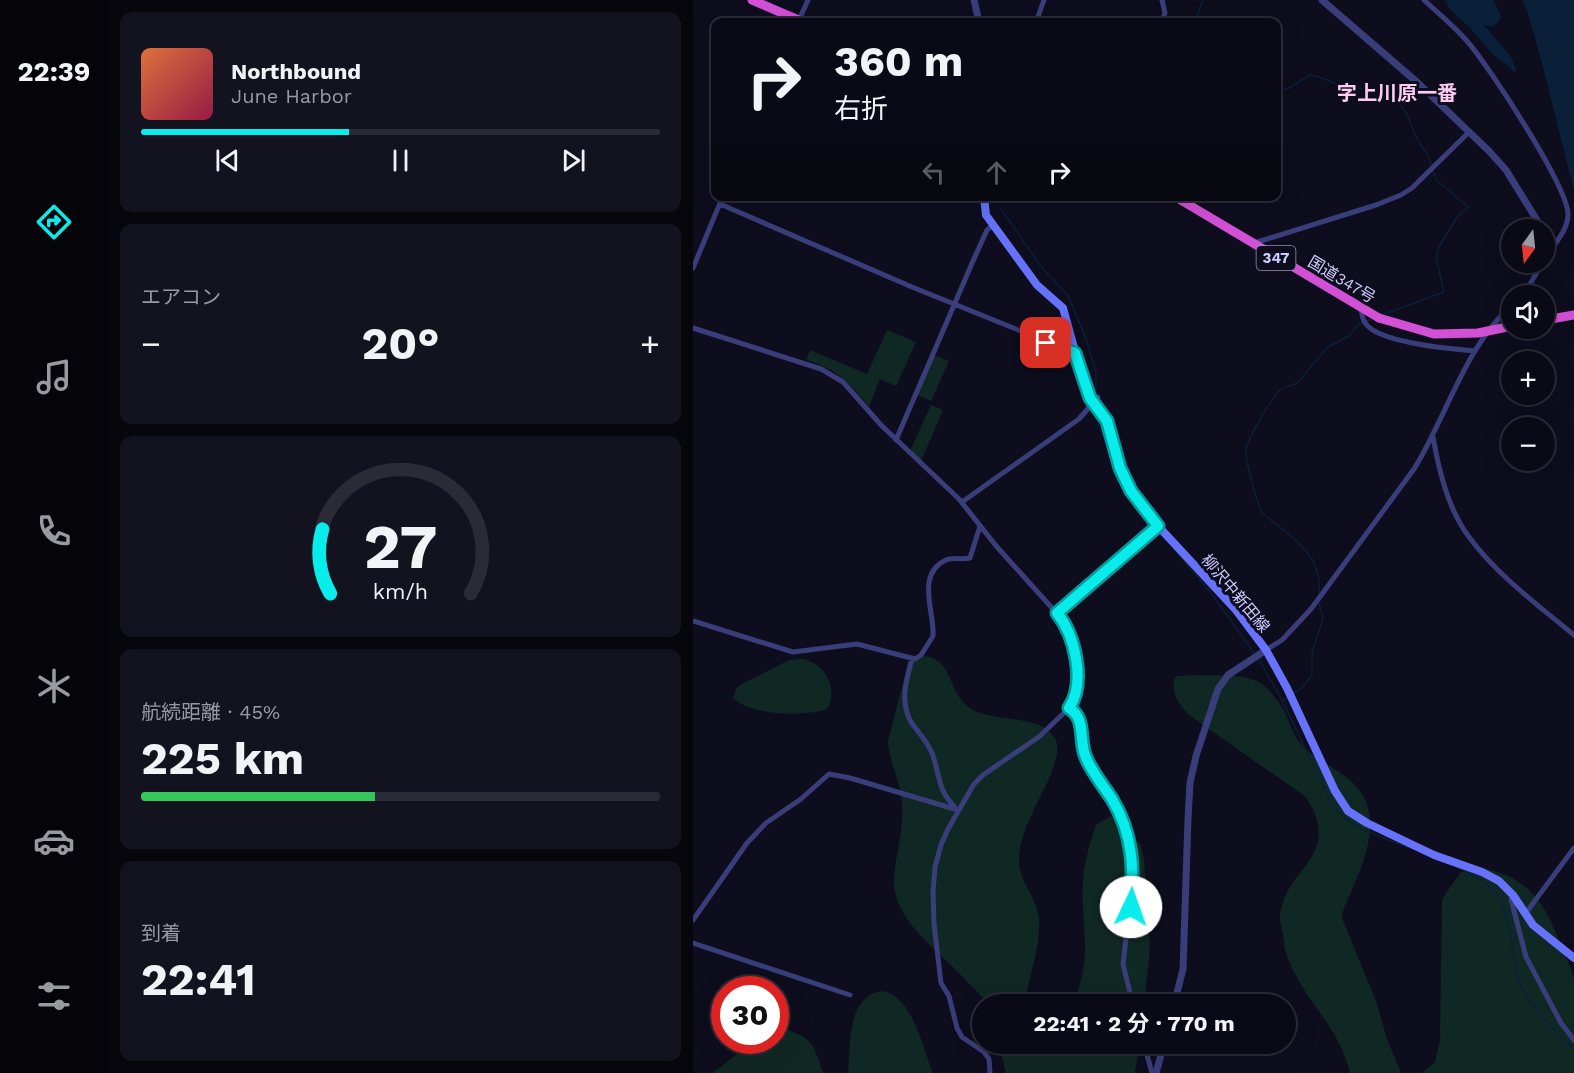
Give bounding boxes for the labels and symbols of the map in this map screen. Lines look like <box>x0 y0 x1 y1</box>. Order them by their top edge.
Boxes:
district label: 字上川原一番 <box>1337 81 1457 105</box>
north arrow <box>1501 219 1555 273</box>
road number: 347 <box>1257 246 1295 270</box>
street label: 国道347号 <box>1305 252 1379 307</box>
pin <box>1020 317 1071 368</box>
street label: 柳沢中新田線 <box>1197 550 1274 636</box>
position arrow <box>1099 875 1163 939</box>
speed limit sign: 30 <box>711 976 789 1054</box>

